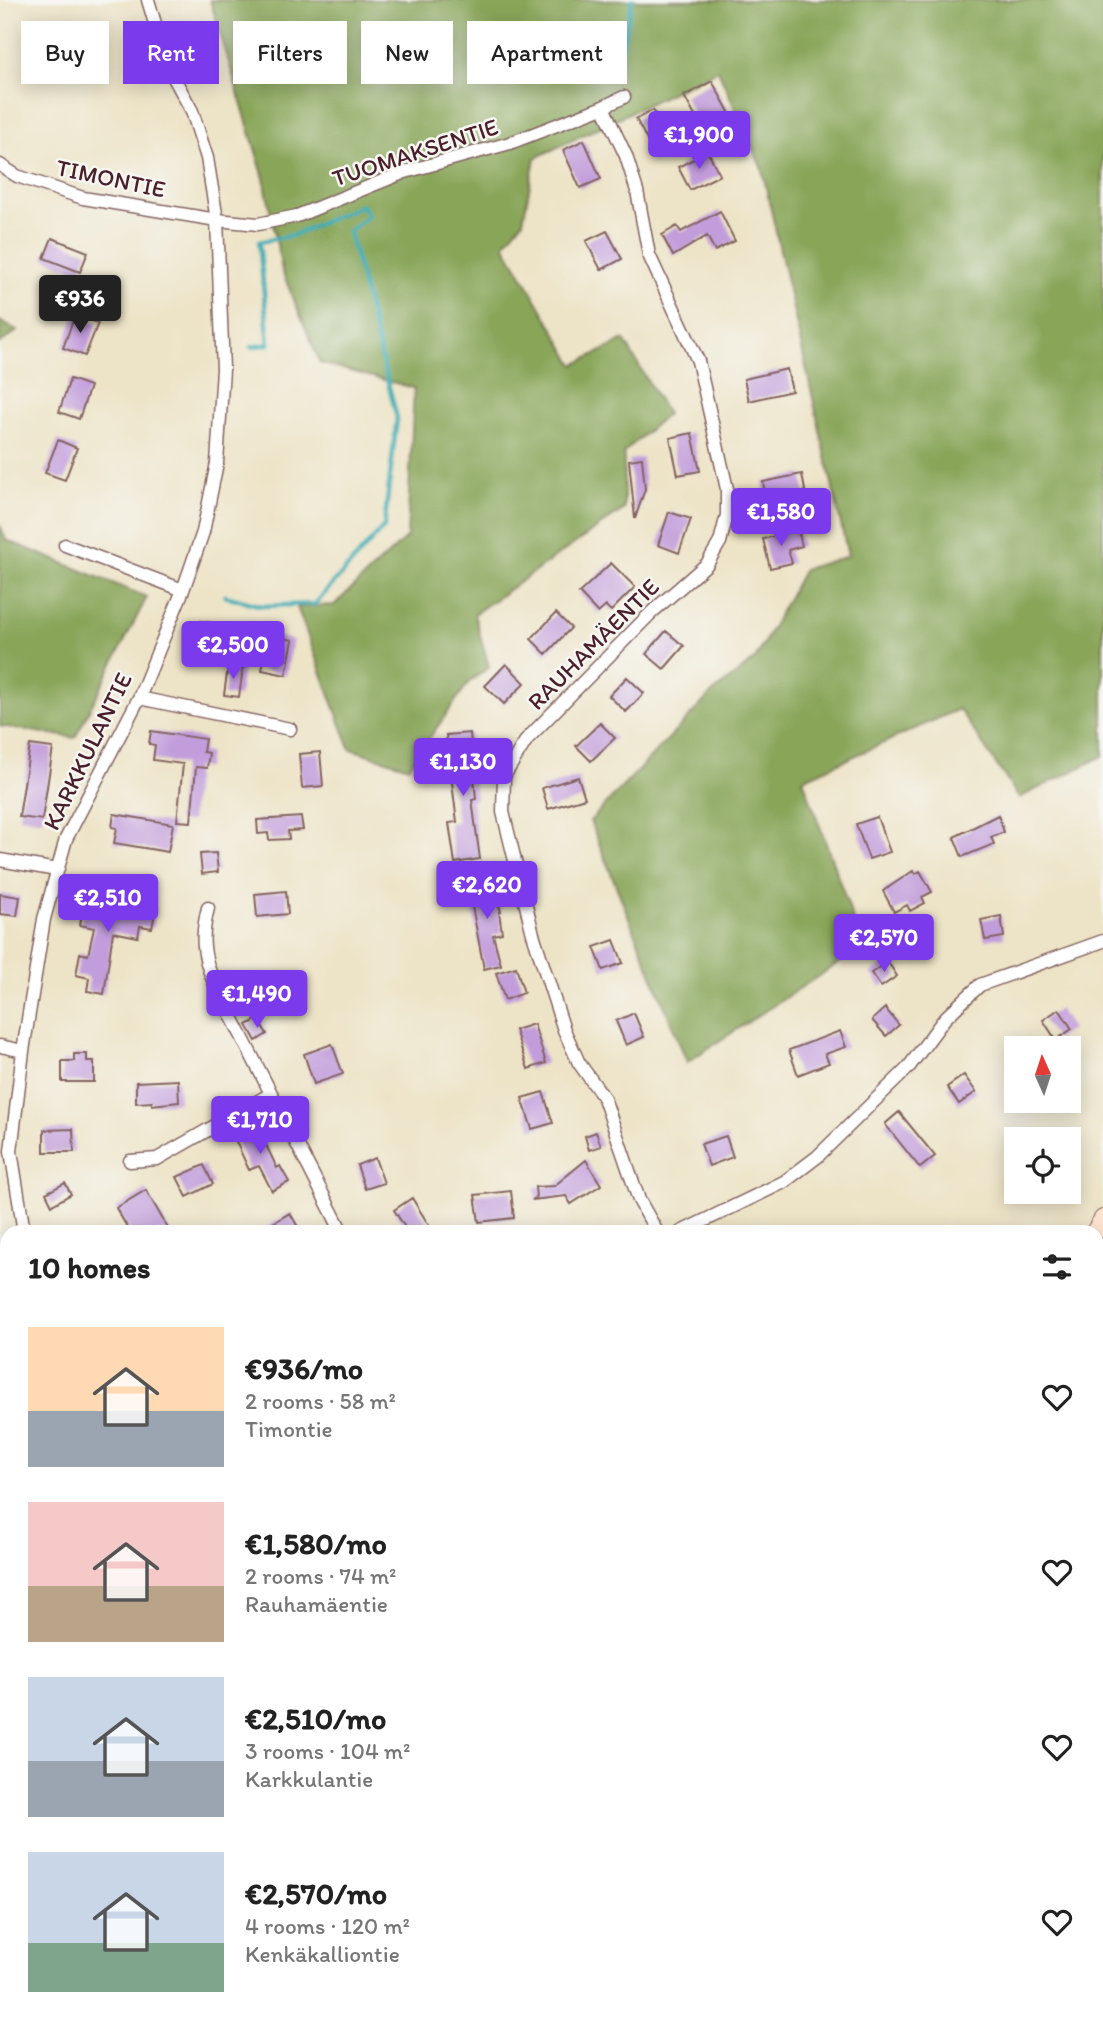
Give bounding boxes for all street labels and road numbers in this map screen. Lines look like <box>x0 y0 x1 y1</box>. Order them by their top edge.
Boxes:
street label: TUOMAKSENTIE <box>328 112 502 192</box>
street label: TIMONTIE <box>54 152 168 204</box>
street label: RAUHAMÄENTIE <box>521 572 665 716</box>
street label: KARKKULANTIE <box>36 667 138 835</box>

